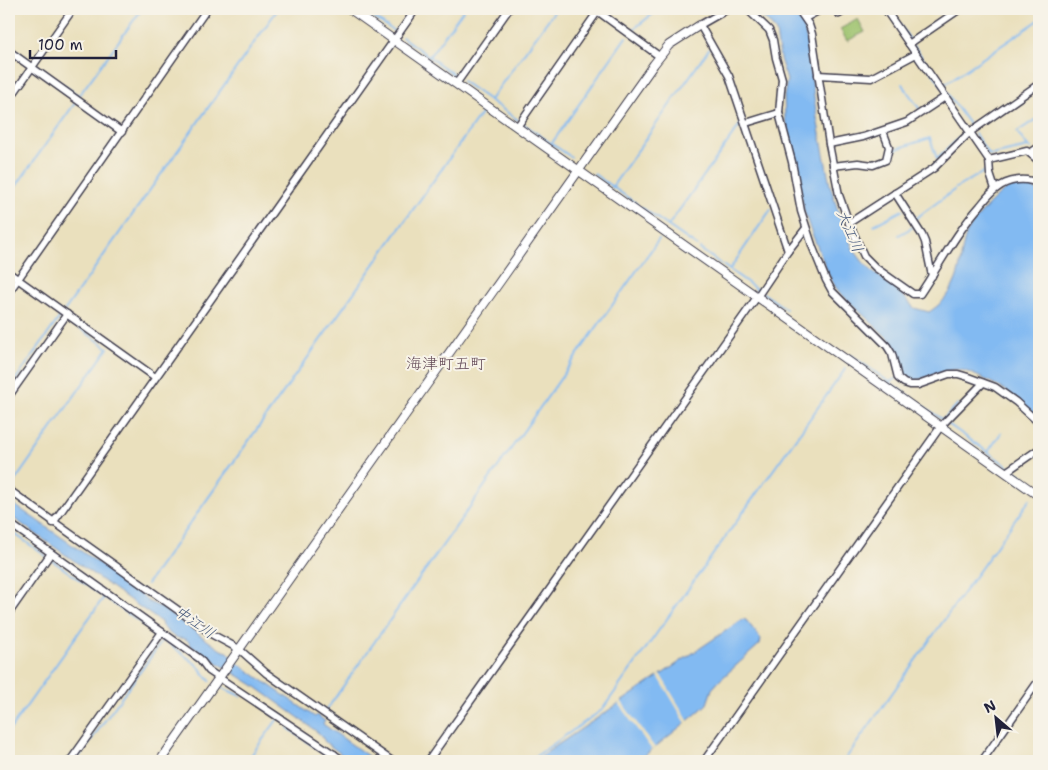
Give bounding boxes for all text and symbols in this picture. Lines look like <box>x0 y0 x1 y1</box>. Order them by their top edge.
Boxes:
scale bar <box>30 28 116 60</box>
text: 100 m <box>38 35 83 55</box>
water label: 大江川 <box>832 206 868 256</box>
district label: 海津町五町 <box>406 353 486 374</box>
water label: 中江川 <box>171 601 219 643</box>
north arrow <box>970 692 1020 742</box>
text: N <box>981 696 999 717</box>

